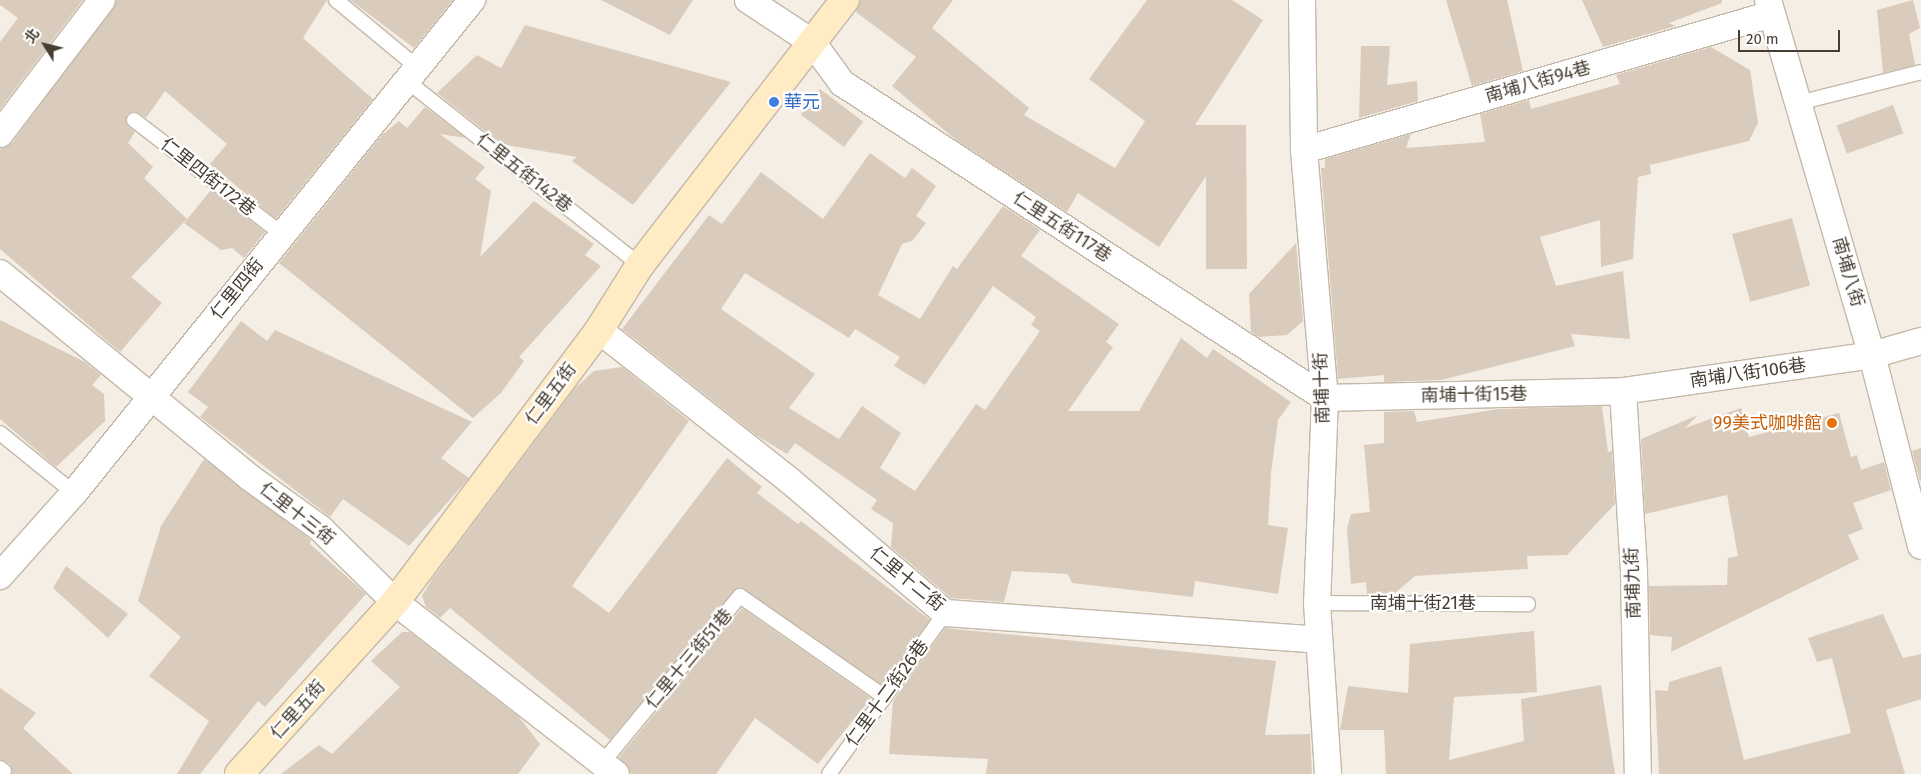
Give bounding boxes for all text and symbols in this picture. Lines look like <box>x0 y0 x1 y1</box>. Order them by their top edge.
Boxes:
north arrow <box>20 20 70 70</box>
scale bar <box>1741 20 1844 52</box>
text: 北 <box>21 25 43 47</box>
text: 20 m <box>1746 30 1779 48</box>
street label: 南埔八街94巷 <box>1483 57 1593 107</box>
place label: 華元 <box>784 91 820 113</box>
marker: 華元 <box>768 96 780 108</box>
street label: 仁里五街142巷 <box>472 129 576 217</box>
street label: 仁里四街172巷 <box>156 133 260 221</box>
street label: 仁里五街117巷 <box>1009 187 1115 267</box>
street label: 南埔八街 <box>1828 234 1868 310</box>
street label: 仁里四街 <box>206 254 268 324</box>
street label: 南埔十街 <box>1310 352 1334 424</box>
street label: 南埔八街106巷 <box>1688 354 1808 392</box>
street label: 仁里五街 <box>521 359 581 429</box>
street label: 南埔十街15巷 <box>1420 383 1528 407</box>
place label: 99美式咖啡館 <box>1713 412 1822 434</box>
marker: 99美式咖啡館 <box>1826 417 1838 429</box>
street label: 仁里十三街 <box>255 478 339 550</box>
street label: 仁里十二街 <box>865 542 949 616</box>
street label: 南埔九街 <box>1621 547 1645 619</box>
street label: 南埔十街21巷 <box>1370 592 1476 614</box>
street label: 仁里十三街51巷 <box>641 605 737 713</box>
street label: 仁里十二街26巷 <box>841 635 933 751</box>
street label: 仁里五街 <box>266 676 330 744</box>

